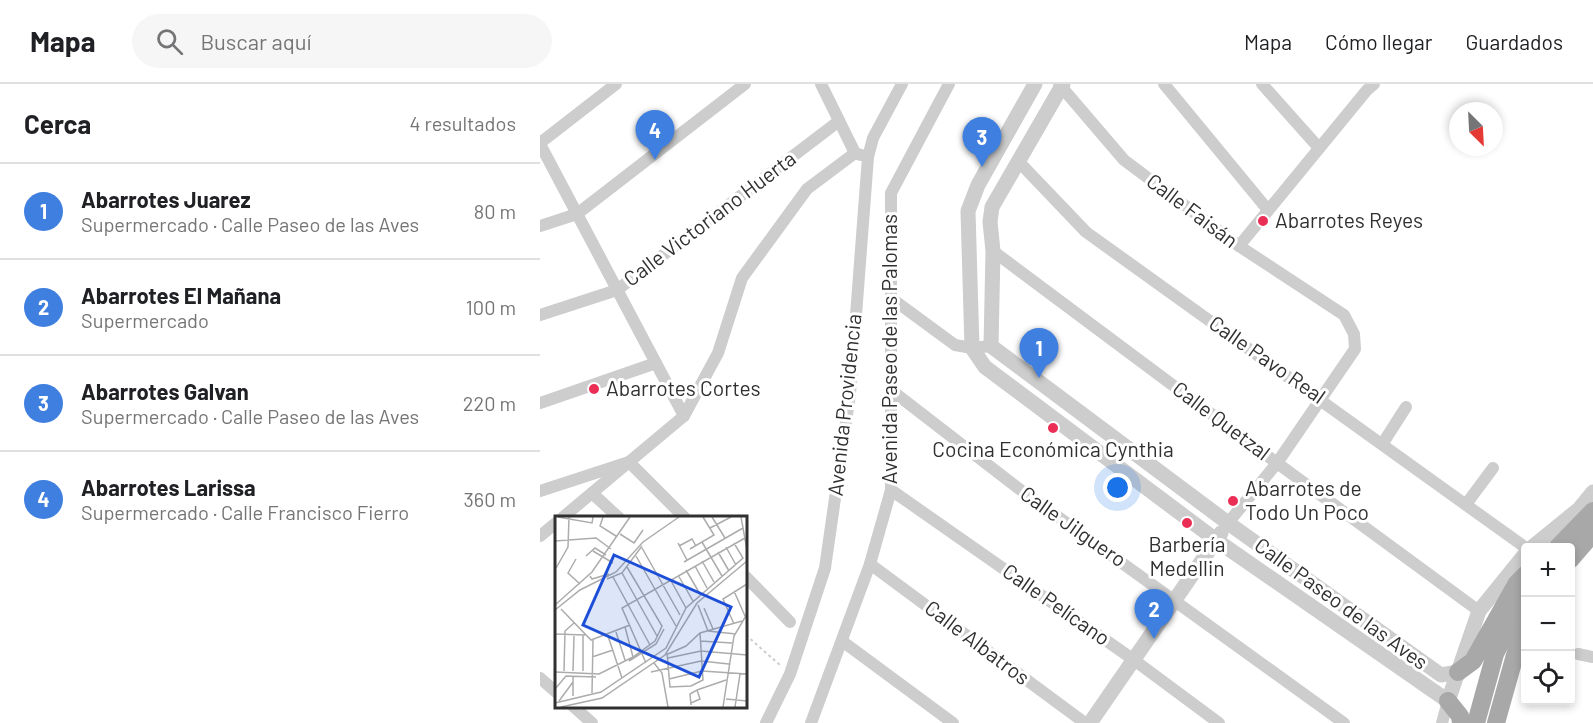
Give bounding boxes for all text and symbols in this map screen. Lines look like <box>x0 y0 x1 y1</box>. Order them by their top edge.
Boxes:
search box <box>132 14 552 68</box>
text: Mapa <box>30 24 96 58</box>
icon: search <box>153 25 186 58</box>
text: Buscar aquí <box>201 28 311 54</box>
text: Mapa <box>1244 29 1292 54</box>
text: Cómo llegar <box>1325 29 1432 54</box>
text: Guardados <box>1465 29 1563 54</box>
north arrow <box>1449 102 1503 156</box>
text: Cerca <box>24 108 91 139</box>
pin: 4 <box>636 110 674 160</box>
text: 4 resultados <box>409 111 516 135</box>
pin: 3 <box>962 118 1002 167</box>
street label: Calle Victoriano Huerta <box>618 145 800 291</box>
street label: Calle Faisán <box>1142 167 1243 252</box>
text: Abarrotes Juarez <box>81 186 251 212</box>
text: 1 <box>40 199 47 223</box>
text: 80 m <box>474 199 516 223</box>
place label: Abarrotes Reyes <box>1275 207 1423 232</box>
text: Supermercado · Calle Paseo de las Aves <box>81 212 419 236</box>
street label: Avenida Paseo de las Palomas <box>876 214 901 484</box>
marker: Abarrotes Reyes <box>1256 214 1270 228</box>
text: Abarrotes El Mañana <box>81 282 281 308</box>
text: 2 <box>38 295 49 319</box>
text: 100 m <box>466 295 516 319</box>
text: Supermercado <box>81 308 209 332</box>
street label: Calle Pavo Real <box>1205 310 1331 408</box>
street label: Avenida Providencia <box>822 312 866 497</box>
pin: 1 <box>1020 328 1058 378</box>
place label: Abarrotes Cortes <box>606 375 761 400</box>
street label: Calle Quetzal <box>1168 375 1275 464</box>
text: Abarrotes Galvan <box>81 378 249 404</box>
marker: Abarrotes Cortes <box>587 382 601 396</box>
text: 3 <box>38 391 49 415</box>
text: 220 m <box>463 391 516 415</box>
text: Supermercado · Calle Paseo de las Aves <box>81 404 419 428</box>
marker: Cocina Económica Cynthia <box>1046 421 1060 435</box>
place label: Cocina Económica Cynthia <box>932 436 1174 461</box>
your location <box>1103 473 1132 502</box>
text: Abarrotes Larissa <box>81 474 256 500</box>
place label: Abarrotes de Todo Un Poco <box>1245 475 1369 524</box>
street label: Calle Jilguero <box>1016 480 1132 571</box>
text: 4 <box>37 487 50 511</box>
text: 360 m <box>464 487 516 511</box>
marker: Abarrotes de Todo Un Poco <box>1226 494 1240 508</box>
text: Supermercado · Calle Francisco Fierro <box>81 500 409 524</box>
inset map <box>555 516 747 708</box>
marker: Barbería Medellin <box>1180 516 1194 530</box>
place label: Barbería Medellin <box>1149 531 1225 580</box>
street label: Calle Paseo de las Aves <box>1250 532 1433 674</box>
map controls <box>1521 543 1575 705</box>
button: + <box>1521 543 1575 597</box>
street label: Calle Pelícano <box>998 558 1115 650</box>
pin: 2 <box>1134 590 1174 639</box>
street label: Calle Albatros <box>921 594 1035 689</box>
button: − <box>1521 597 1575 651</box>
button: locate <box>1521 651 1575 705</box>

